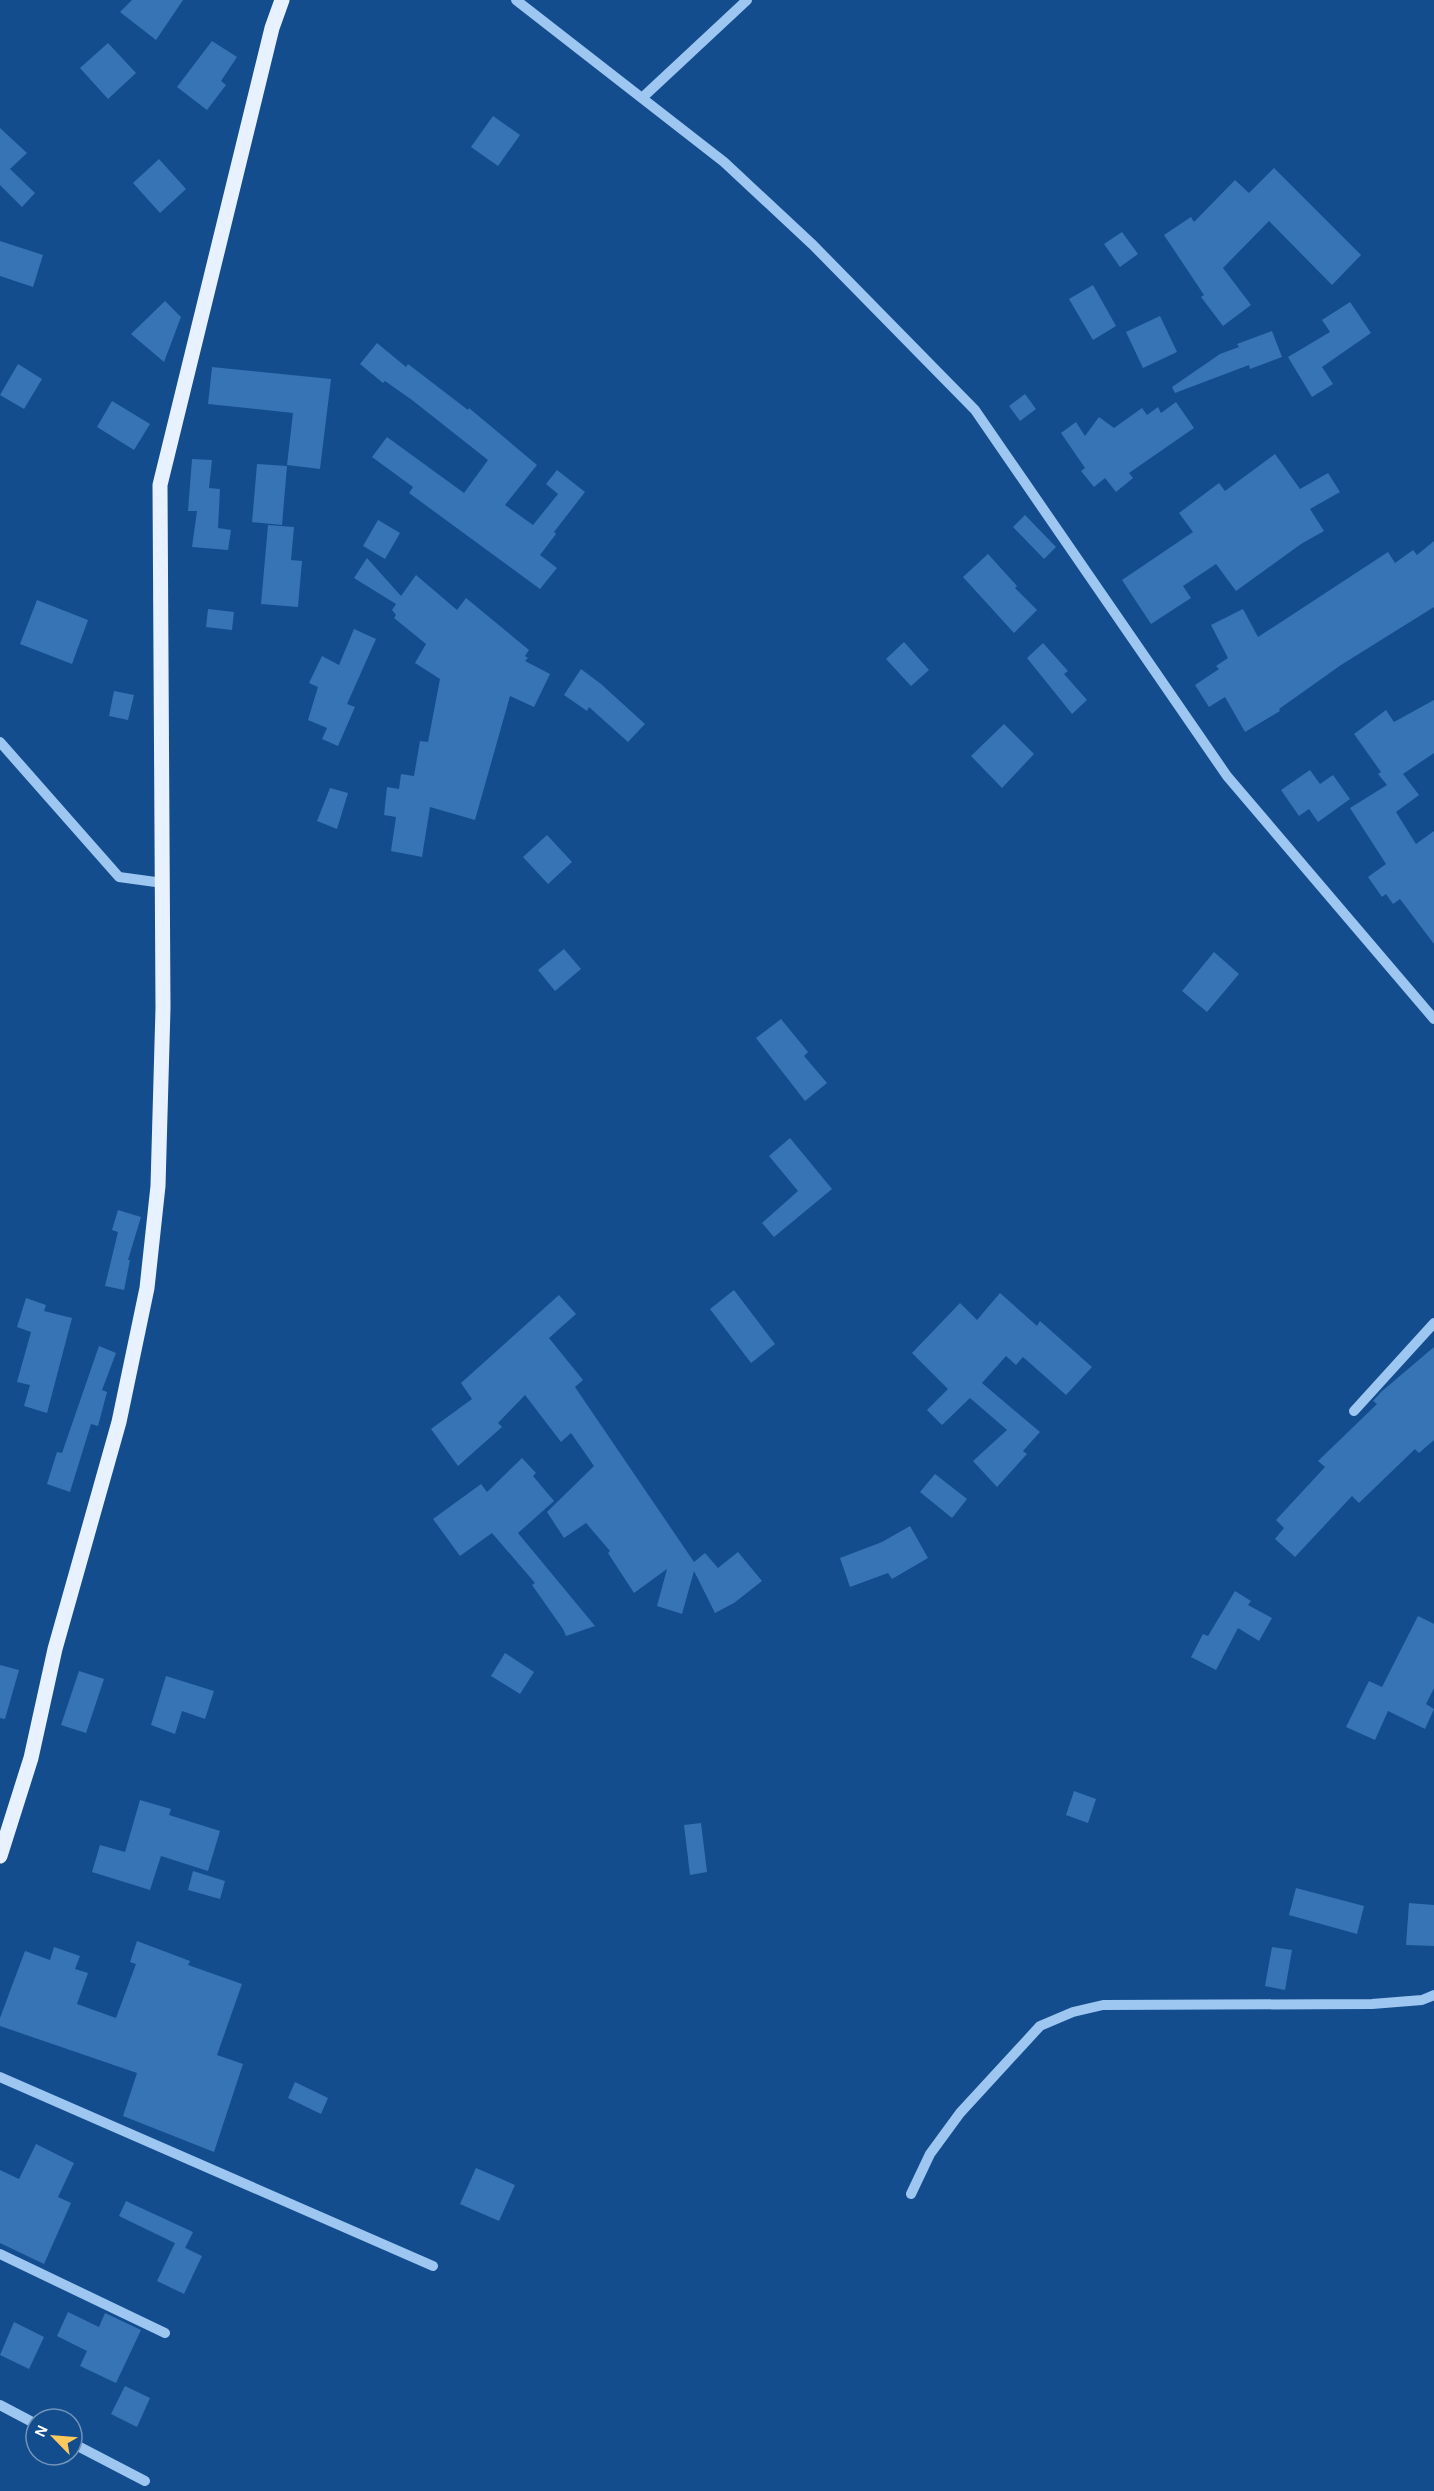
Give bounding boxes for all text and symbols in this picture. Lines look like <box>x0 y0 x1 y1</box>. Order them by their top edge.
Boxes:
north arrow <box>24 2407 84 2467</box>
text: N <box>32 2423 51 2440</box>

